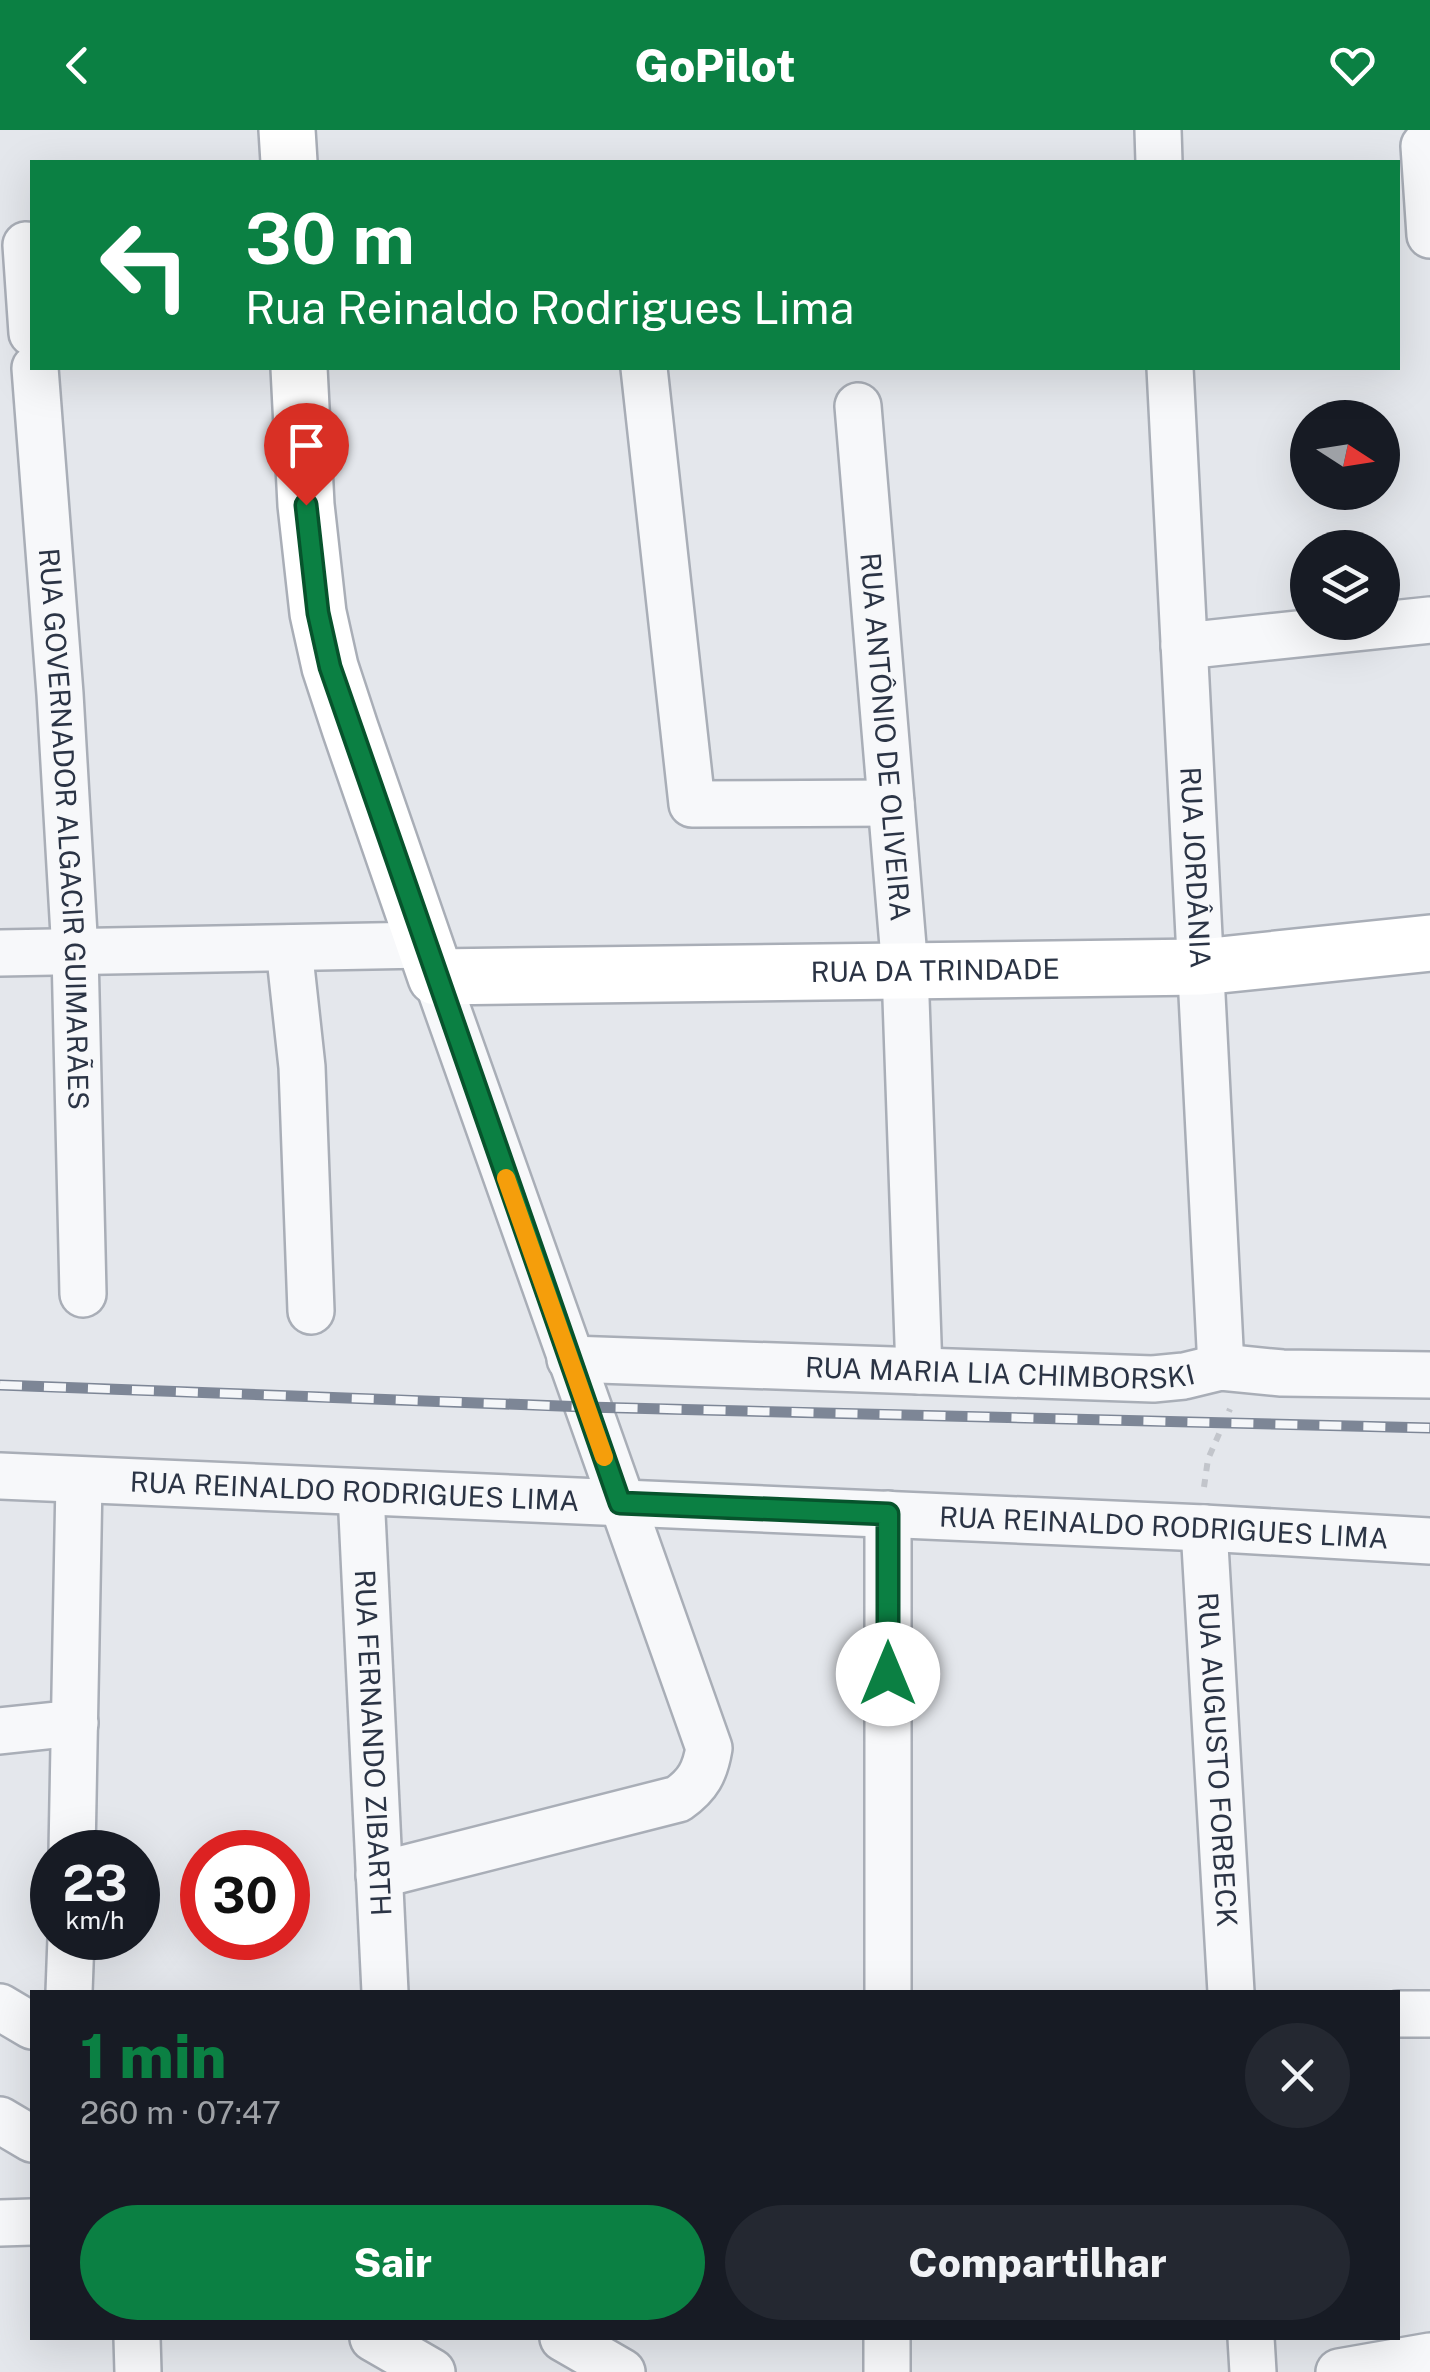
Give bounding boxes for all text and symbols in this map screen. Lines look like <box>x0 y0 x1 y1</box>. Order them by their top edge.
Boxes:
icon: back <box>50 38 105 93</box>
icon: heart <box>1325 38 1380 93</box>
text: GoPilot <box>635 39 795 92</box>
text: 30 m <box>245 197 415 280</box>
icon: left <box>80 200 210 330</box>
text: Rua Reinaldo Rodrigues Lima <box>245 281 854 334</box>
north arrow <box>1290 400 1400 510</box>
map controls <box>1290 400 1400 640</box>
pin <box>264 403 349 506</box>
icon: arrive <box>279 418 334 473</box>
button: layers <box>1290 530 1400 640</box>
street label: RUA GOVERNADOR ALGACIR GUIMARÃES <box>33 547 96 1110</box>
street label: RUA ANTÔNIO DE OLIVEIRA <box>854 551 918 922</box>
street label: RUA JORDÂNIA <box>1174 766 1218 969</box>
street label: RUA DA TRINDADE <box>810 952 1060 988</box>
street label: RUA MARIA LIA CHIMBORSKI <box>804 1350 1198 1395</box>
street label: RUA REINALDO RODRIGUES LIMA <box>129 1465 580 1517</box>
street label: RUA REINALDO RODRIGUES LIMA <box>939 1500 1389 1555</box>
street label: RUA FERNANDO ZIBARTH <box>349 1569 398 1917</box>
street label: RUA AUGUSTO FORBECK <box>1192 1591 1244 1928</box>
position arrow <box>836 1622 940 1726</box>
speed limit sign: 30 <box>180 1830 310 1960</box>
text: 23 <box>62 1853 128 1912</box>
text: km/h <box>66 1905 124 1935</box>
text: 1 min <box>80 2021 227 2092</box>
button: close <box>1245 2023 1350 2128</box>
text: 260 m · 07:47 <box>80 2094 281 2131</box>
button: Sair <box>80 2205 705 2320</box>
button: Compartilhar <box>725 2205 1350 2320</box>

